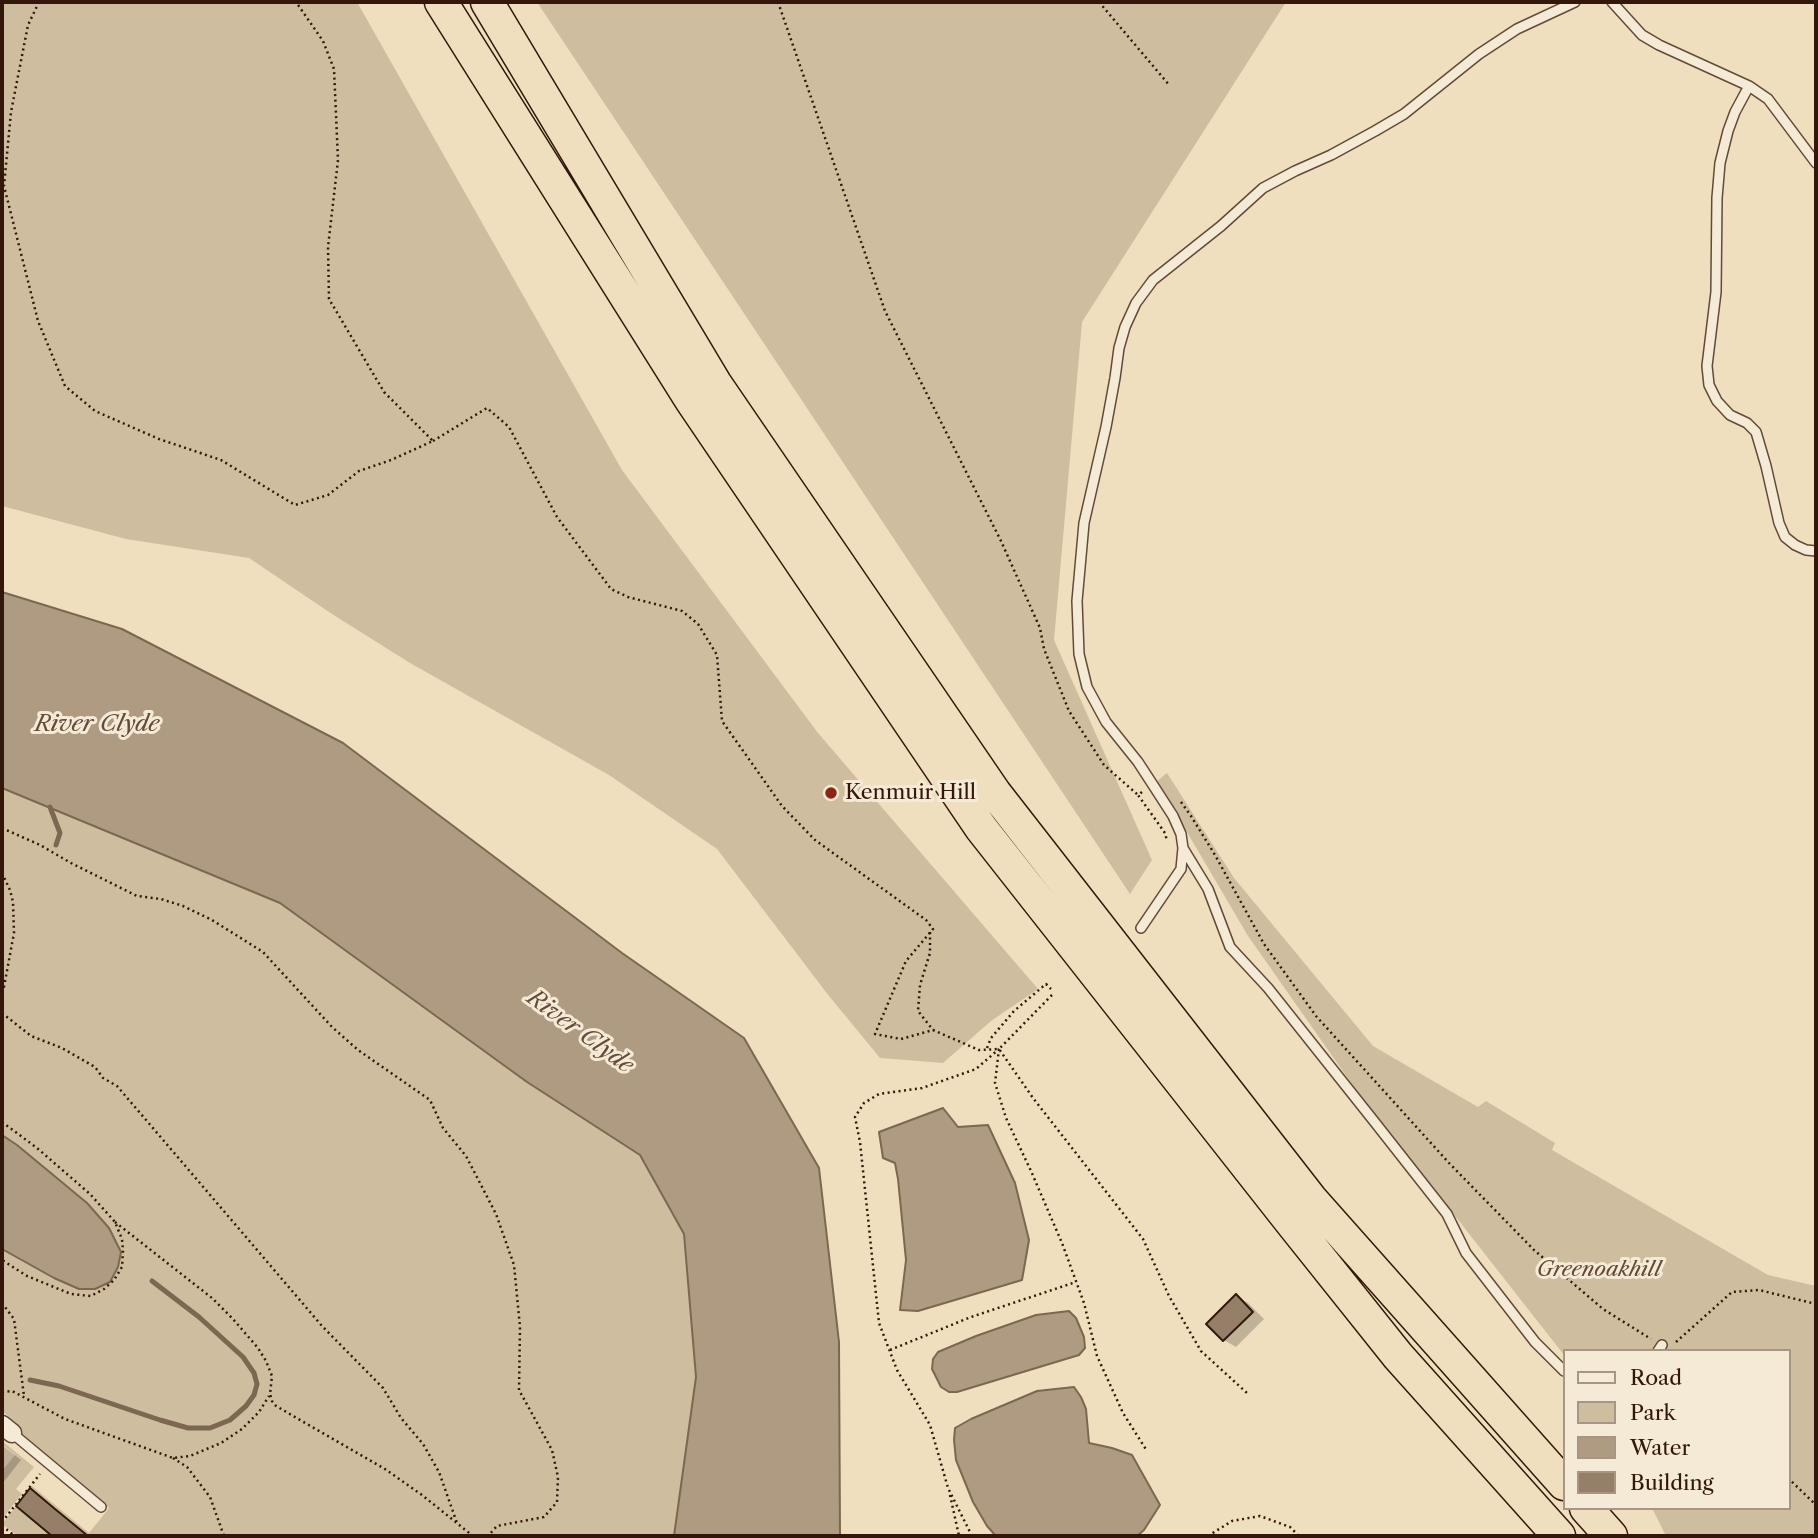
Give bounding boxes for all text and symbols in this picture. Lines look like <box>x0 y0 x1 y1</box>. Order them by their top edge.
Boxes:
water label: River Clyde <box>35 710 159 738</box>
place label: Kenmuir Hill <box>845 780 976 806</box>
marker: Kenmuir Hill <box>823 785 839 801</box>
water label: River Clyde <box>522 984 638 1080</box>
park label: Greenoakhill <box>1537 1257 1661 1283</box>
legend <box>1562 1349 1790 1510</box>
text: Road <box>1630 1365 1682 1390</box>
text: Park <box>1630 1400 1676 1425</box>
text: Water <box>1630 1435 1690 1460</box>
text: Building <box>1630 1470 1714 1495</box>

